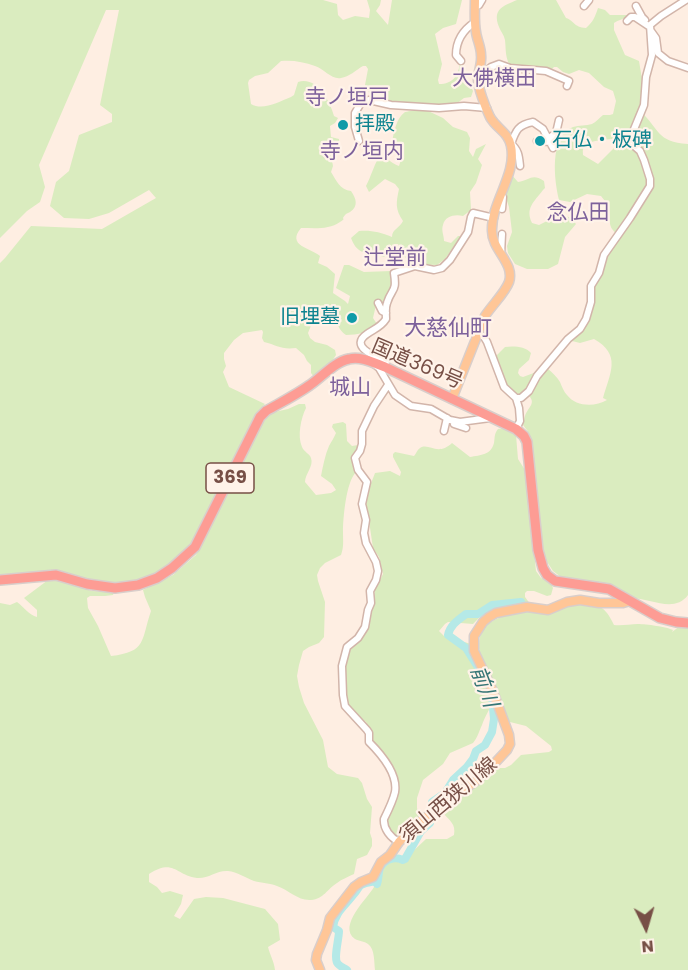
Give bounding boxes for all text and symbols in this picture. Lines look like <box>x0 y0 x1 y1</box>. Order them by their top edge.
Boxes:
district label: 大佛横田 <box>452 67 536 93</box>
district label: 寺ノ垣戸 <box>305 86 389 112</box>
place label: 拝殿 <box>355 113 395 137</box>
marker: 拝殿 <box>336 118 350 132</box>
place label: 石仏・板碑 <box>552 129 652 153</box>
marker: 石仏・板碑 <box>533 134 547 148</box>
district label: 寺ノ垣内 <box>320 140 404 166</box>
district label: 念仏田 <box>547 201 609 227</box>
district label: 辻堂前 <box>364 246 426 272</box>
place label: 旧埋墓 <box>280 306 340 330</box>
marker: 旧埋墓 <box>345 311 359 325</box>
district label: 大慈仙町 <box>404 316 492 342</box>
street label: 国道369号 <box>368 335 466 395</box>
district label: 城山 <box>329 376 371 402</box>
road number: 369 <box>206 463 254 493</box>
water label: 前川 <box>464 663 502 711</box>
street label: 須山西狭川線 <box>395 753 503 849</box>
north arrow <box>616 898 676 958</box>
text: N <box>641 934 655 958</box>

